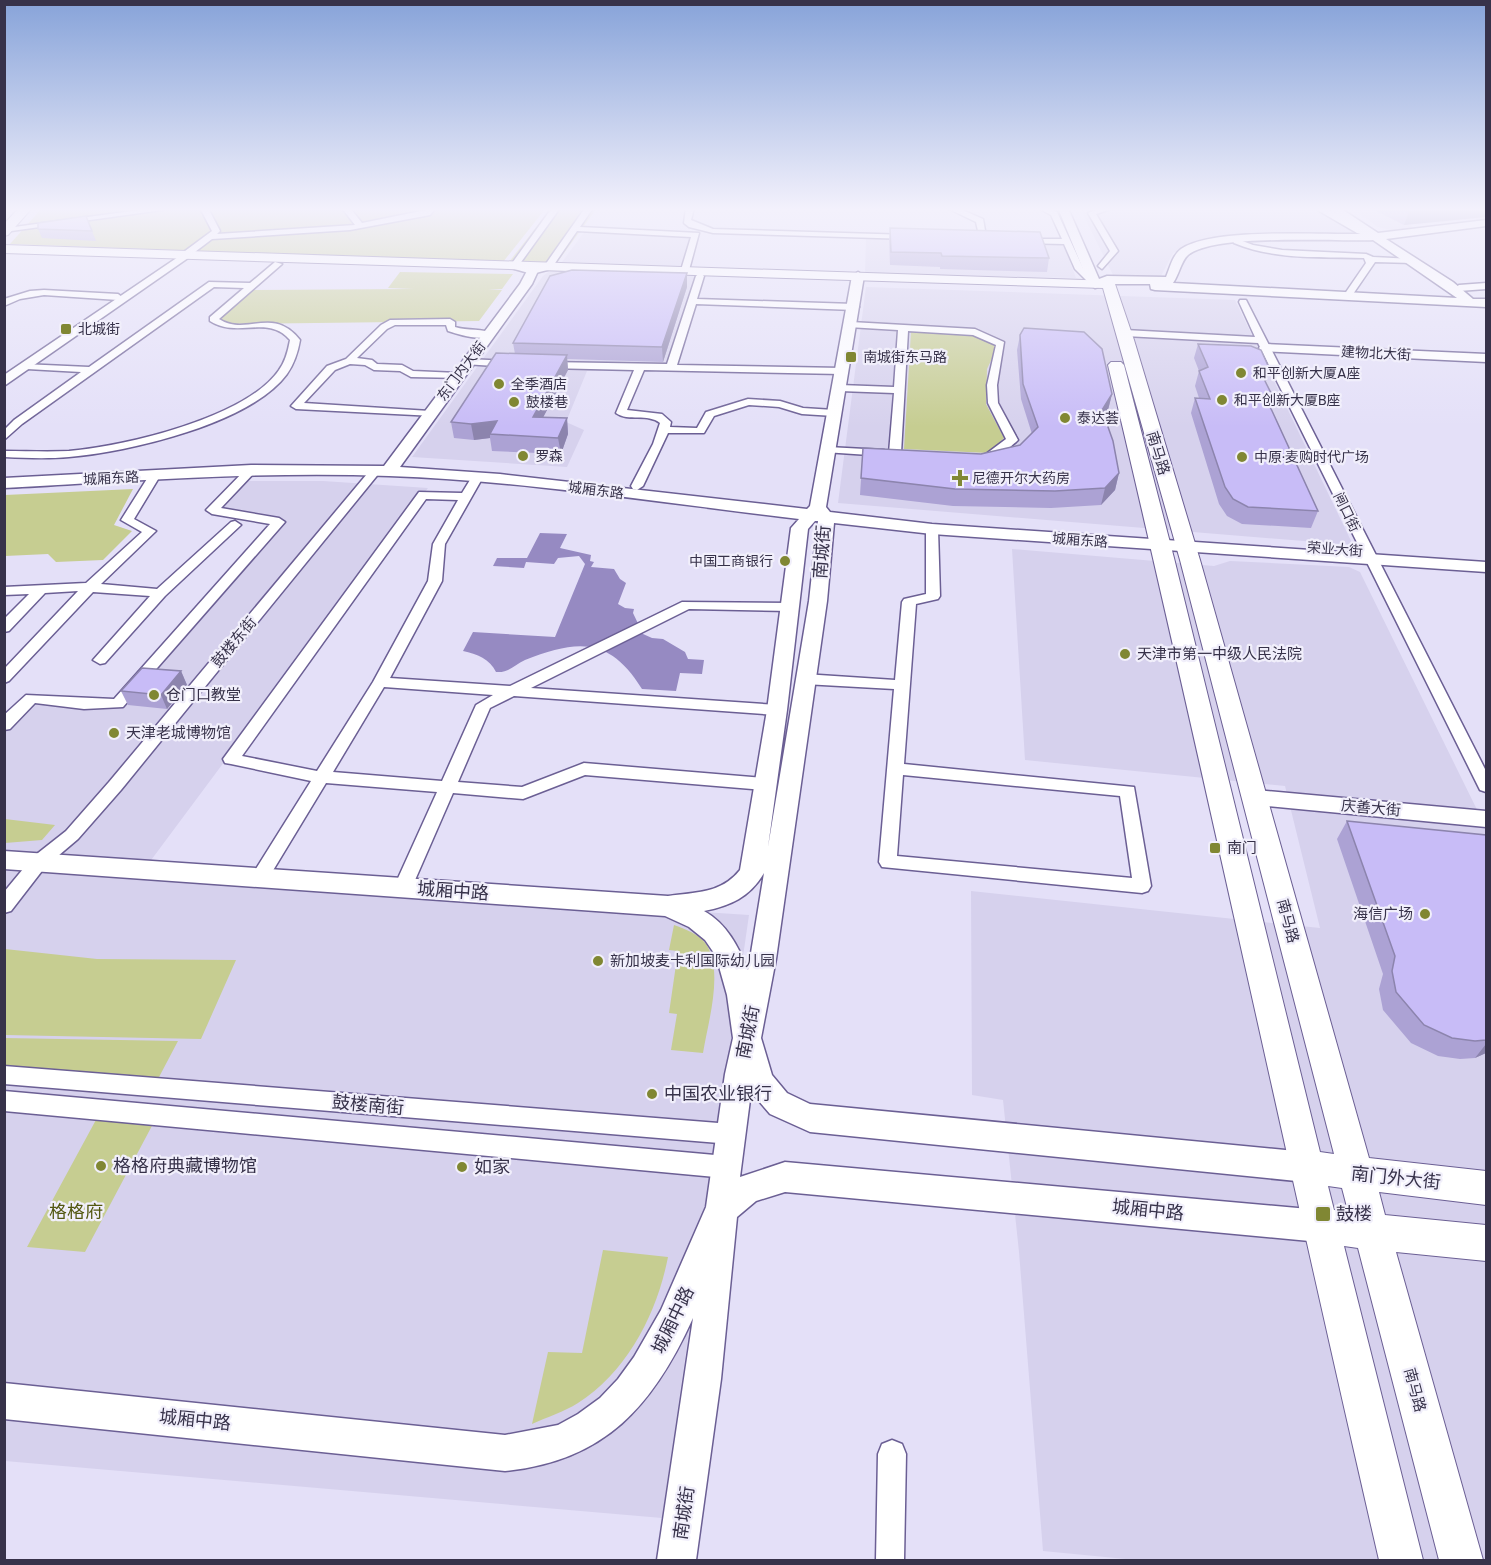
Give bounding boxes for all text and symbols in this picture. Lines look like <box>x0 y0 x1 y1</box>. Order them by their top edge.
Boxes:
place label: 北城街 <box>78 319 120 339</box>
marker: 北城街 <box>59 322 73 336</box>
street label: 东门内大街 <box>432 337 490 405</box>
street label: 建物北大街 <box>1341 341 1411 365</box>
place label: 南城街东马路 <box>863 347 947 367</box>
marker: 南城街东马路 <box>844 350 858 364</box>
place label: 和平创新大厦A座 <box>1253 363 1360 383</box>
marker: 和平创新大厦A座 <box>1234 366 1248 380</box>
place label: 全季酒店 <box>511 374 567 394</box>
marker: 全季酒店 <box>492 377 506 391</box>
place label: 和平创新大厦B座 <box>1234 390 1341 410</box>
place label: 鼓楼巷 <box>526 392 568 412</box>
marker: 和平创新大厦B座 <box>1215 393 1229 407</box>
marker: 鼓楼巷 <box>507 395 521 409</box>
place label: 泰达荟 <box>1077 408 1119 428</box>
marker: 泰达荟 <box>1058 411 1072 425</box>
street label: 南马路 <box>1142 428 1175 477</box>
place label: 罗森 <box>535 446 563 466</box>
place label: 中原·麦购时代广场 <box>1254 447 1369 467</box>
marker: 罗森 <box>516 449 530 463</box>
marker: 中原·麦购时代广场 <box>1235 450 1249 464</box>
street label: 城厢东路 <box>83 467 139 489</box>
place label: 尼德开尔大药房 <box>972 468 1070 488</box>
marker: 尼德开尔大药房 <box>953 471 967 485</box>
street label: 城厢东路 <box>567 477 625 503</box>
street label: 闸口街 <box>1329 489 1365 535</box>
street label: 南城街 <box>807 524 836 580</box>
street label: 城厢东路 <box>1051 528 1109 552</box>
street label: 荣业大街 <box>1306 537 1364 561</box>
place label: 中国工商银行 <box>689 551 773 571</box>
marker: 中国工商银行 <box>778 554 792 568</box>
street label: 鼓楼东街 <box>206 612 261 671</box>
place label: 天津市第一中级人民法院 <box>1137 643 1302 664</box>
marker: 天津市第一中级人民法院 <box>1118 647 1132 661</box>
place label: 仓门口教堂 <box>166 684 241 705</box>
marker: 仓门口教堂 <box>147 688 161 702</box>
place label: 天津老城博物馆 <box>126 722 231 743</box>
marker: 天津老城博物馆 <box>107 726 121 740</box>
street label: 庆善大街 <box>1340 794 1402 821</box>
place label: 南门 <box>1227 837 1257 858</box>
marker: 南门 <box>1208 841 1222 855</box>
street label: 城厢中路 <box>416 876 490 905</box>
street label: 南马路 <box>1273 896 1304 945</box>
place label: 海信广场 <box>1353 903 1413 924</box>
marker: 海信广场 <box>1418 907 1432 921</box>
place label: 新加坡麦卡利国际幼儿园 <box>610 950 775 971</box>
marker: 新加坡麦卡利国际幼儿园 <box>591 954 605 968</box>
street label: 南城街 <box>730 1003 765 1061</box>
place label: 中国农业银行 <box>664 1081 772 1106</box>
marker: 中国农业银行 <box>645 1087 659 1101</box>
street label: 鼓楼南街 <box>331 1089 405 1120</box>
place label: 格格府典藏博物馆 <box>113 1153 257 1178</box>
place label: 如家 <box>474 1154 510 1179</box>
marker: 格格府典藏博物馆 <box>94 1159 108 1173</box>
marker: 如家 <box>455 1160 469 1174</box>
street label: 南门外大街 <box>1350 1160 1442 1195</box>
street label: 城厢中路 <box>1111 1193 1185 1226</box>
park label: 格格府 <box>49 1199 103 1224</box>
place label: 鼓楼 <box>1336 1201 1372 1226</box>
marker: 鼓楼 <box>1314 1205 1332 1223</box>
street label: 城厢中路 <box>646 1282 700 1358</box>
street label: 南马路 <box>1400 1365 1431 1414</box>
street label: 城厢中路 <box>158 1403 232 1436</box>
street label: 南城街 <box>667 1484 700 1541</box>

